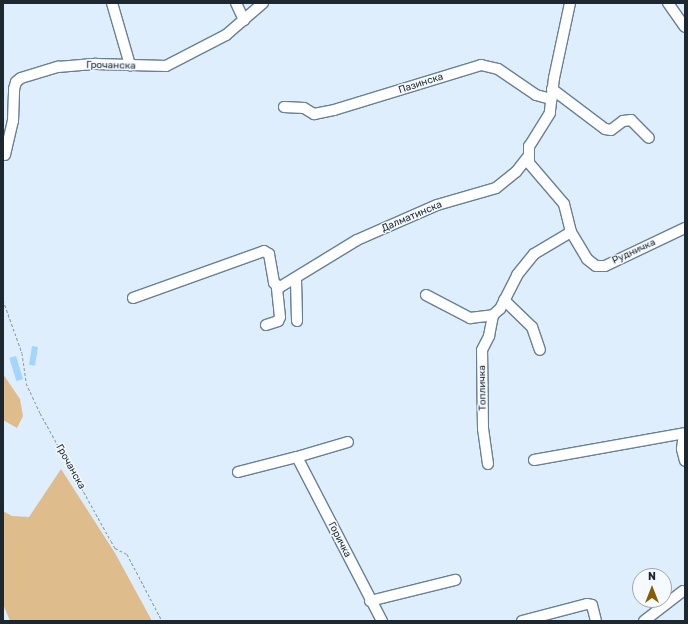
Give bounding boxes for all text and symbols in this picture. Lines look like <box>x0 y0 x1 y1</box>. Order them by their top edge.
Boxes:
street label: Грочанска <box>86 60 136 72</box>
street label: Пазинска <box>397 71 445 97</box>
street label: Далматинска <box>380 199 444 235</box>
street label: Рудничка <box>610 237 658 267</box>
street label: Топличка <box>477 365 489 411</box>
street label: Грочанска <box>53 442 87 492</box>
street label: Горичка <box>325 520 353 560</box>
north arrow <box>632 568 672 608</box>
text: N <box>648 570 656 583</box>

